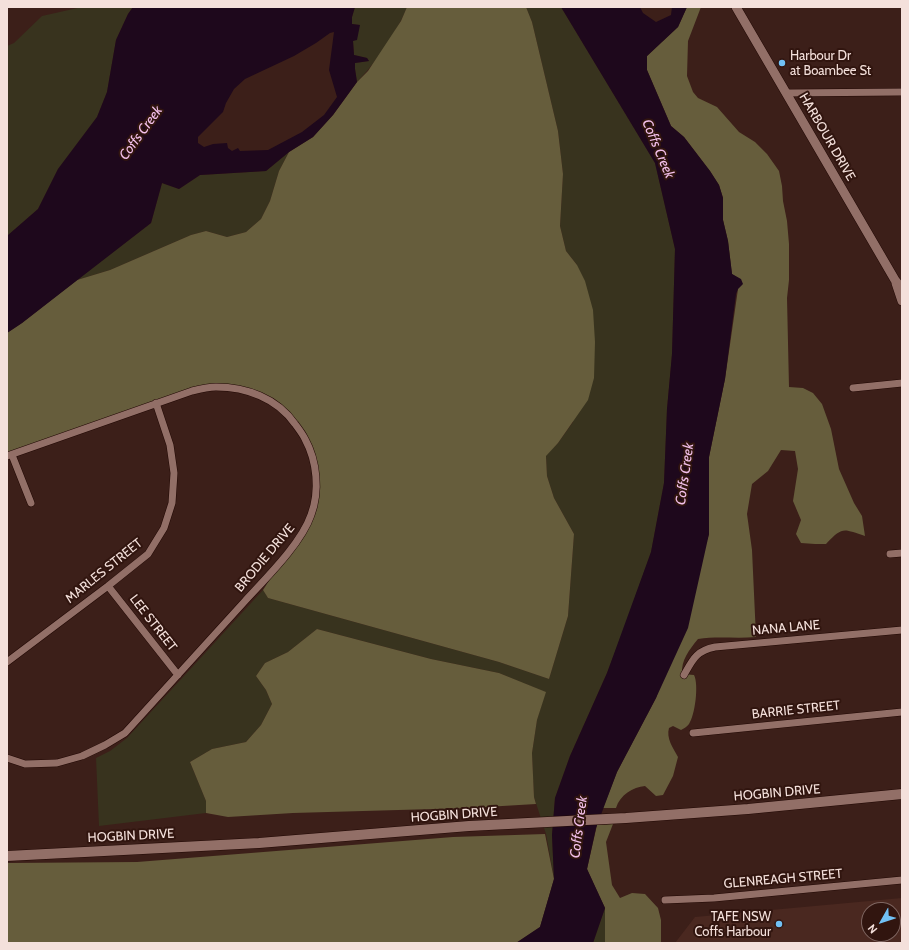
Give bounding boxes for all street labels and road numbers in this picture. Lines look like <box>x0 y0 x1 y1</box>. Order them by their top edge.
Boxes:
street label: HARBOUR DRIVE <box>796 90 858 184</box>
street label: BRODIE DRIVE <box>232 521 298 595</box>
street label: MARLES STREET <box>62 535 146 607</box>
street label: LEE STREET <box>126 592 180 654</box>
street label: NANA LANE <box>751 617 821 639</box>
street label: BARRIE STREET <box>751 698 841 722</box>
street label: HOGBIN DRIVE <box>733 781 821 805</box>
street label: HOGBIN DRIVE <box>410 804 498 826</box>
street label: HOGBIN DRIVE <box>87 826 175 846</box>
street label: GLENREAGH STREET <box>723 866 843 892</box>

